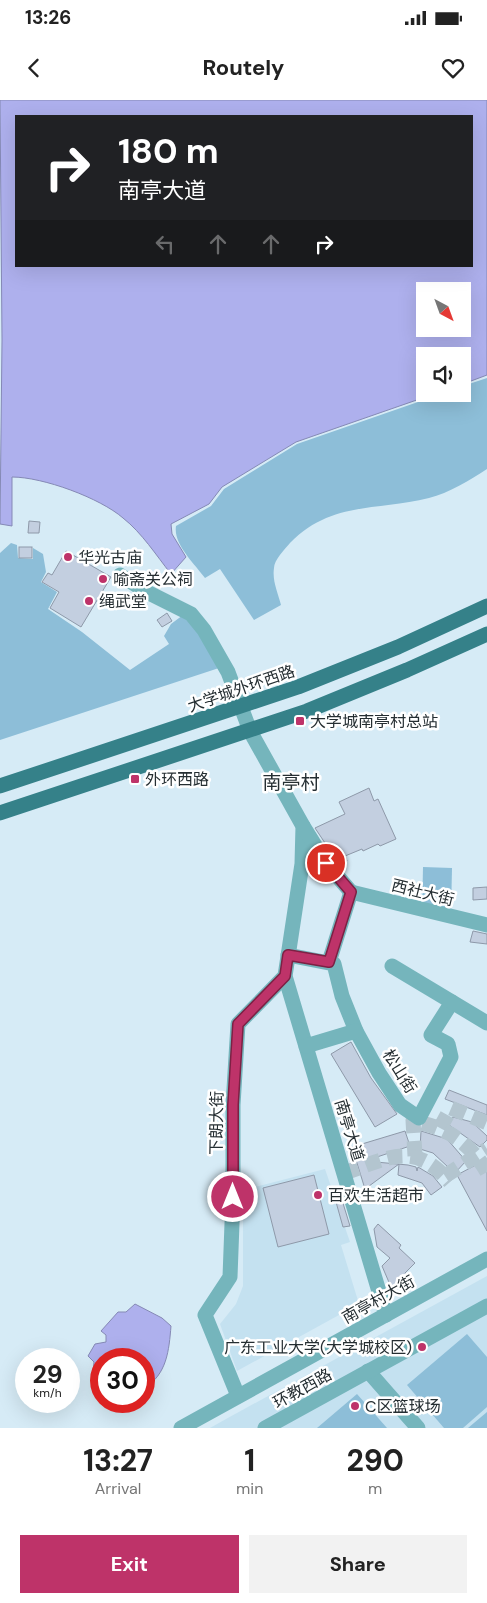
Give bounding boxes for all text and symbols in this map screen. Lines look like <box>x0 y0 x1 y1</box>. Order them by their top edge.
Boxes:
text: 13:26 <box>25 5 71 30</box>
text: Routely <box>203 53 284 82</box>
icon: back <box>20 54 48 82</box>
icon: heart <box>439 54 467 82</box>
text: 180 m <box>118 128 219 174</box>
icon: right <box>35 135 100 200</box>
text: 南亭大道 <box>118 176 206 205</box>
icon: left <box>151 230 179 258</box>
icon: ahead <box>204 230 232 258</box>
icon: ahead <box>257 230 285 258</box>
icon: right <box>310 230 338 258</box>
north arrow <box>416 282 471 338</box>
map controls <box>416 282 471 402</box>
button: sound <box>416 347 471 402</box>
place label: 华光古庙 <box>78 547 142 568</box>
marker: 华光古庙 <box>62 551 74 563</box>
place label: 喻斋关公祠 <box>113 569 193 590</box>
marker: 喻斋关公祠 <box>97 573 109 585</box>
place label: 绳武堂 <box>99 591 147 612</box>
marker: 绳武堂 <box>83 595 95 607</box>
street label: 大学城外环西路 <box>185 660 298 717</box>
place label: 大学城南亭村总站 <box>310 711 438 732</box>
marker: 大学城南亭村总站 <box>294 715 306 727</box>
place label: 外环西路 <box>145 769 209 790</box>
district label: 南亭村 <box>262 770 320 795</box>
marker: 外环西路 <box>129 773 141 785</box>
pin <box>305 842 347 884</box>
icon: arrive <box>312 849 340 877</box>
street label: 西社大街 <box>389 875 456 910</box>
street label: 松山街 <box>378 1045 421 1097</box>
street label: 下朗大街 <box>205 1091 228 1155</box>
street label: 南亭大道 <box>330 1096 369 1164</box>
position arrow <box>206 1170 258 1222</box>
place label: 百欢生活超市 <box>328 1185 424 1206</box>
marker: 百欢生活超市 <box>312 1189 324 1201</box>
street label: 南亭村大街 <box>338 1271 418 1328</box>
place label: 广东工业大学(大学城校区) <box>224 1337 412 1358</box>
marker: 广东工业大学(大学城校区) <box>416 1341 428 1353</box>
speed limit sign: 30 <box>90 1348 155 1413</box>
text: 29 <box>32 1358 63 1391</box>
street label: 环教西路 <box>269 1364 335 1413</box>
text: km/h <box>33 1385 62 1401</box>
place label: C区篮球场 <box>365 1396 440 1417</box>
marker: C区篮球场 <box>349 1400 361 1412</box>
text: 13:27 <box>83 1441 153 1480</box>
text: 1 <box>244 1441 255 1480</box>
text: 290 <box>347 1441 404 1480</box>
text: Arrival <box>95 1478 141 1499</box>
text: min <box>236 1478 263 1499</box>
text: m <box>368 1478 382 1499</box>
button: Exit <box>20 1535 239 1593</box>
button: Share <box>249 1535 467 1593</box>

